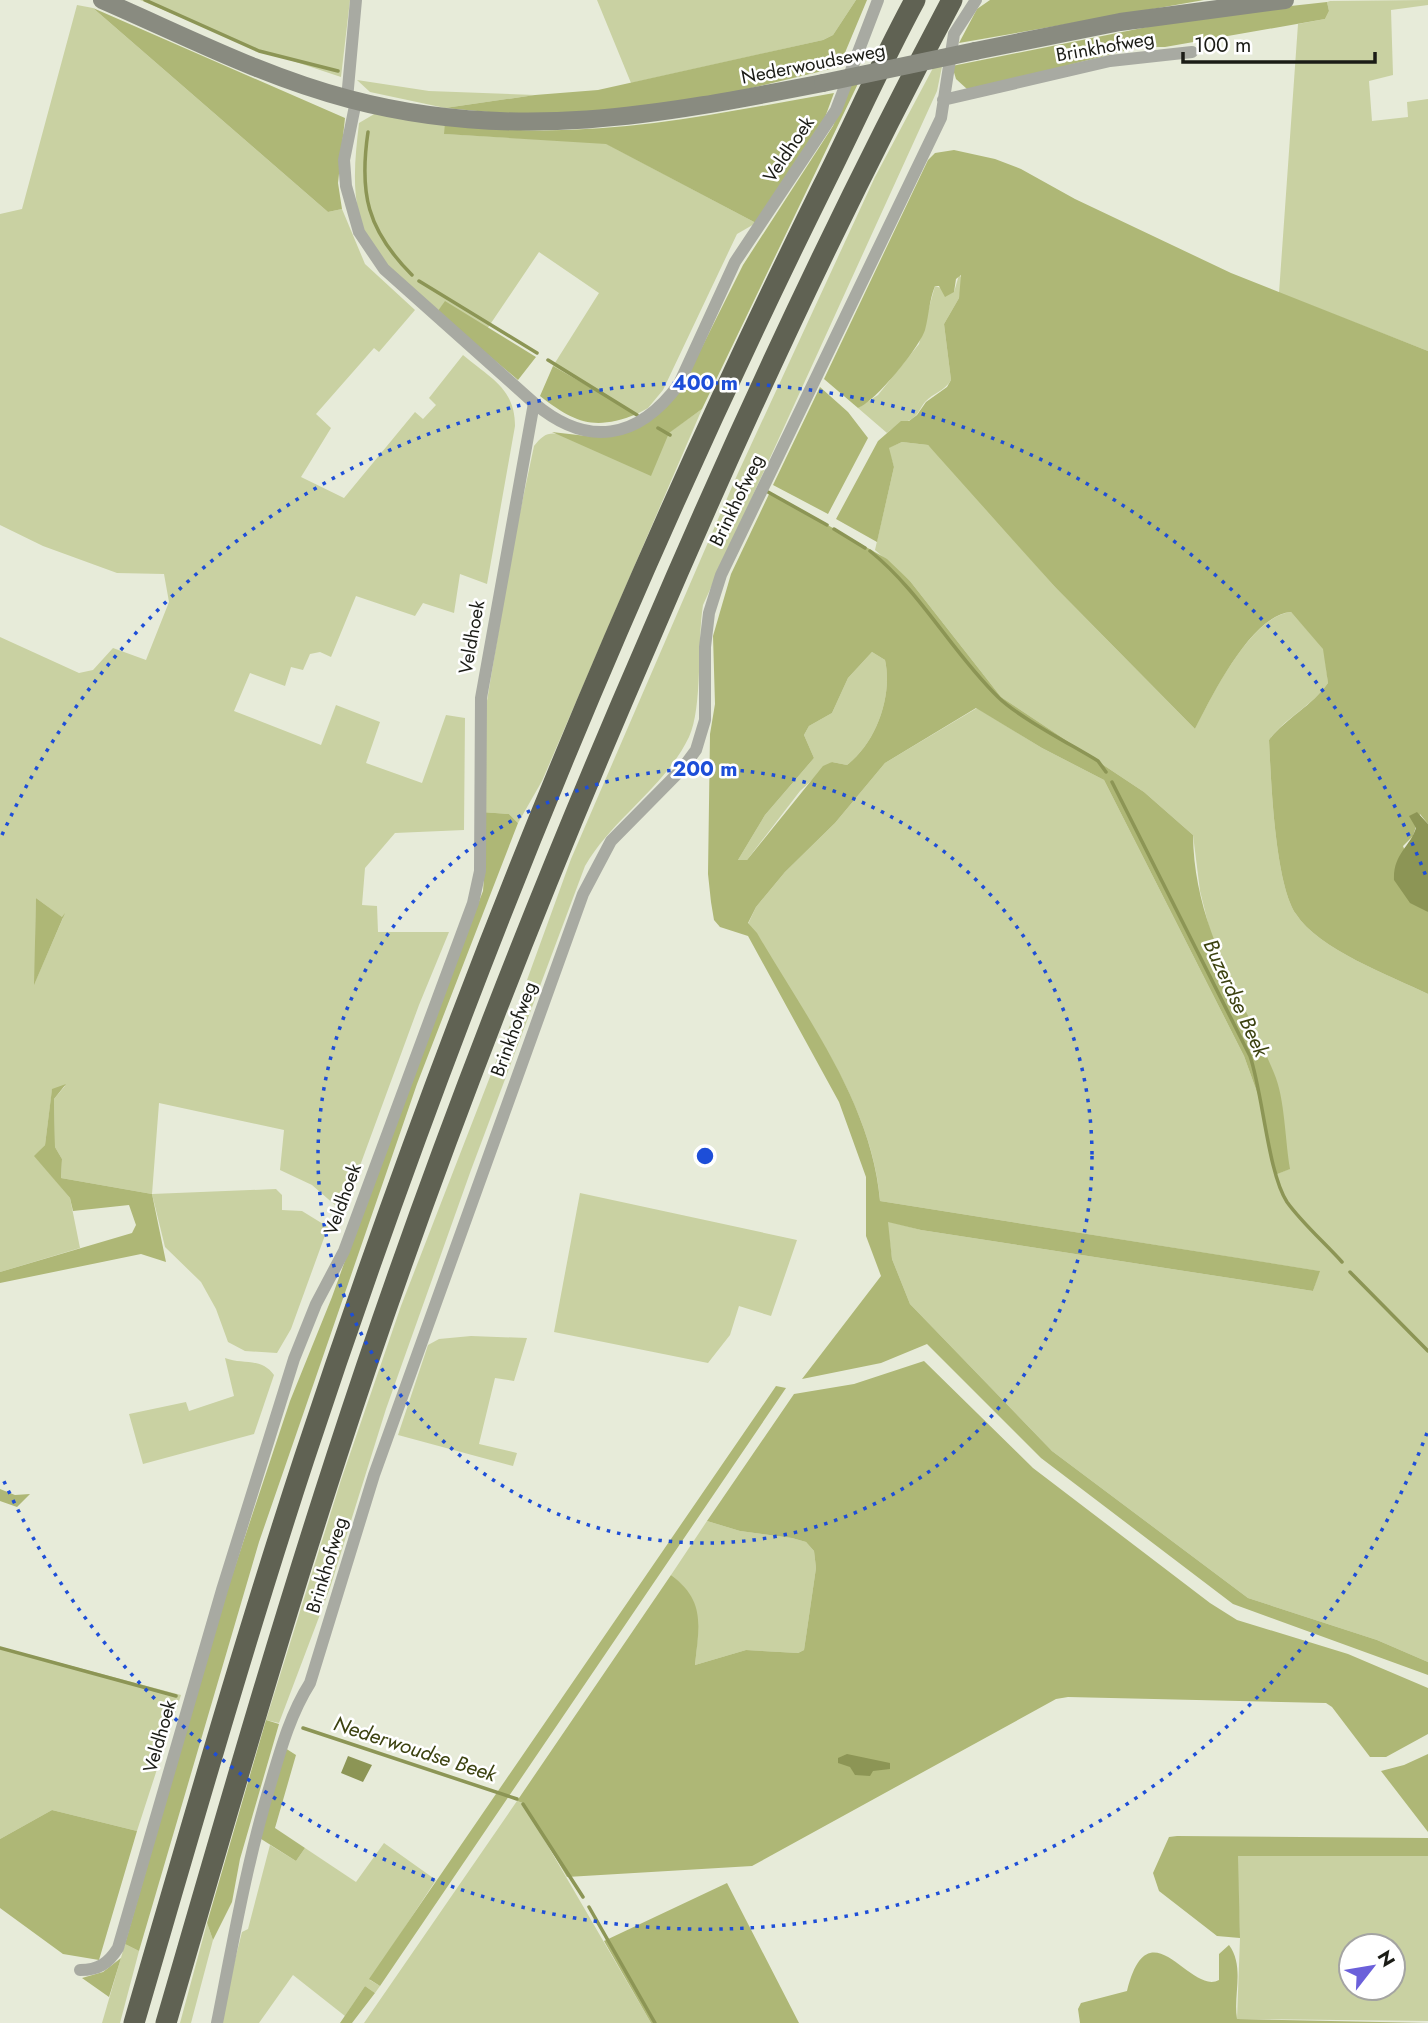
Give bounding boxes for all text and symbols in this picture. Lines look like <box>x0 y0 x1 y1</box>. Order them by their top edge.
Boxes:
scale bar <box>1183 21 1376 65</box>
street label: Brinkhofweg <box>1054 25 1156 68</box>
text: 100 m <box>1194 30 1251 60</box>
street label: Nederwoudseweg <box>739 36 888 91</box>
street label: Veldhoek <box>756 110 821 188</box>
text: 400 m <box>672 368 738 398</box>
street label: Brinkhofweg <box>703 450 770 551</box>
street label: Veldhoek <box>452 597 491 676</box>
text: 200 m <box>672 754 738 784</box>
water label: Buzerdse Beek <box>1196 934 1277 1063</box>
street label: Brinkhofweg <box>484 978 543 1081</box>
centre of rings <box>693 1144 717 1168</box>
street label: Veldhoek <box>317 1159 368 1239</box>
street label: Brinkhofweg <box>299 1514 354 1617</box>
street label: Veldhoek <box>136 1696 183 1776</box>
water label: Nederwoudse Beek <box>330 1709 501 1790</box>
north arrow <box>1337 1932 1407 2002</box>
text: N <box>1371 1945 1402 1972</box>

